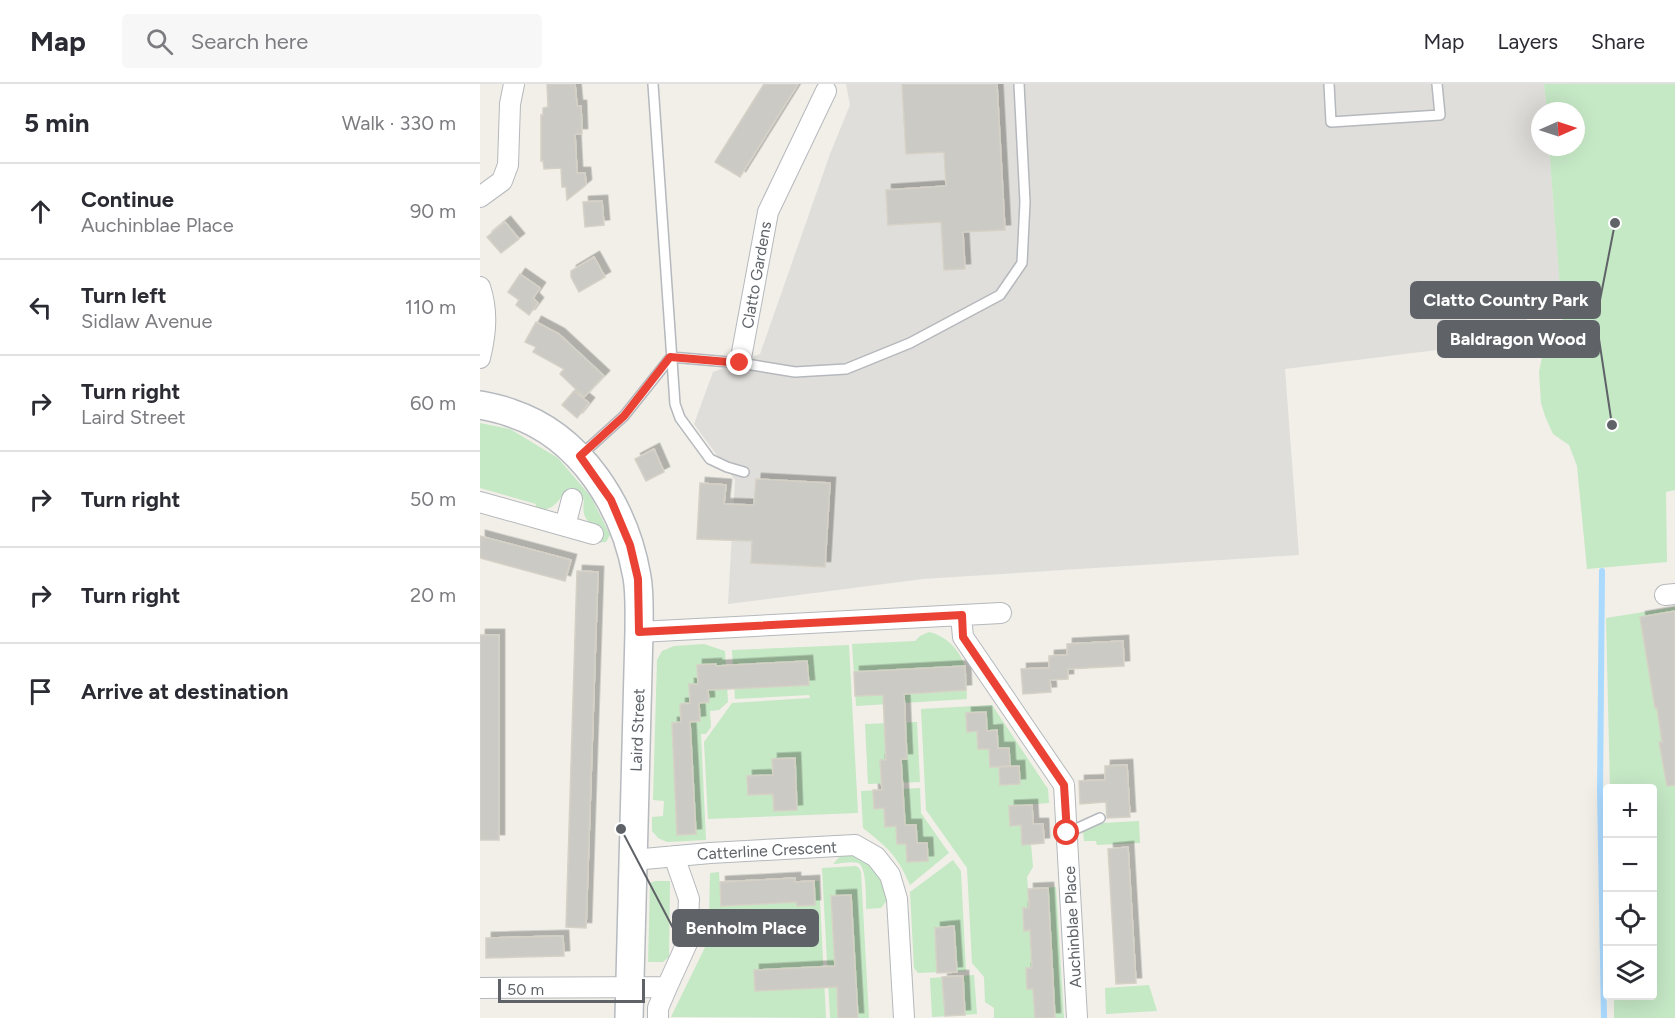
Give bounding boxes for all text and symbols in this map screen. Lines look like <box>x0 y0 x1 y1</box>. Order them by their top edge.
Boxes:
search box <box>122 14 542 68</box>
text: Map <box>30 24 86 58</box>
icon: search <box>143 25 176 58</box>
text: Search here <box>191 28 308 55</box>
text: Map <box>1424 29 1464 54</box>
text: Layers <box>1497 29 1558 54</box>
text: Share <box>1591 29 1645 54</box>
north arrow <box>1531 102 1585 156</box>
text: 5 min <box>24 107 90 139</box>
text: Walk · 330 m <box>342 111 456 135</box>
text: Continue <box>81 186 174 213</box>
icon: ahead <box>24 195 57 228</box>
text: 90 m <box>410 199 456 223</box>
text: Auchinblae Place <box>81 213 234 237</box>
street label: Clatto Gardens <box>738 220 775 330</box>
text: Turn left <box>81 282 167 309</box>
callout: Clatto Country Park <box>1411 282 1600 318</box>
text: Clatto Country Park <box>1423 289 1589 311</box>
icon: left <box>24 291 57 324</box>
text: 110 m <box>405 295 456 319</box>
text: Sidlaw Avenue <box>81 309 212 333</box>
callout: Baldragon Wood <box>1438 321 1599 357</box>
text: Baldragon Wood <box>1450 328 1586 350</box>
route end <box>726 349 752 375</box>
text: Turn right <box>81 378 180 405</box>
icon: right <box>24 387 57 420</box>
text: 60 m <box>410 391 456 415</box>
text: Laird Street <box>81 405 186 429</box>
icon: right <box>24 483 57 516</box>
text: Turn right <box>81 486 180 513</box>
text: 50 m <box>410 487 456 511</box>
icon: right <box>24 579 57 612</box>
text: Turn right <box>81 582 180 609</box>
text: 20 m <box>410 583 456 607</box>
icon: arrive <box>24 675 57 708</box>
text: Arrive at destination <box>81 678 289 705</box>
street label: Laird Street <box>627 688 648 772</box>
map controls <box>1603 784 1657 1000</box>
button: + <box>1603 784 1657 838</box>
route start <box>1053 819 1079 845</box>
street label: Catterline Crescent <box>697 837 838 864</box>
button: − <box>1603 838 1657 892</box>
street label: Auchinblae Place <box>1060 865 1085 988</box>
button: locate <box>1603 892 1657 946</box>
callout: Benholm Place <box>673 910 818 946</box>
text: Benholm Place <box>685 917 807 939</box>
button: layers <box>1603 946 1657 1000</box>
scale bar <box>498 976 645 1004</box>
text: 50 m <box>507 980 544 999</box>

